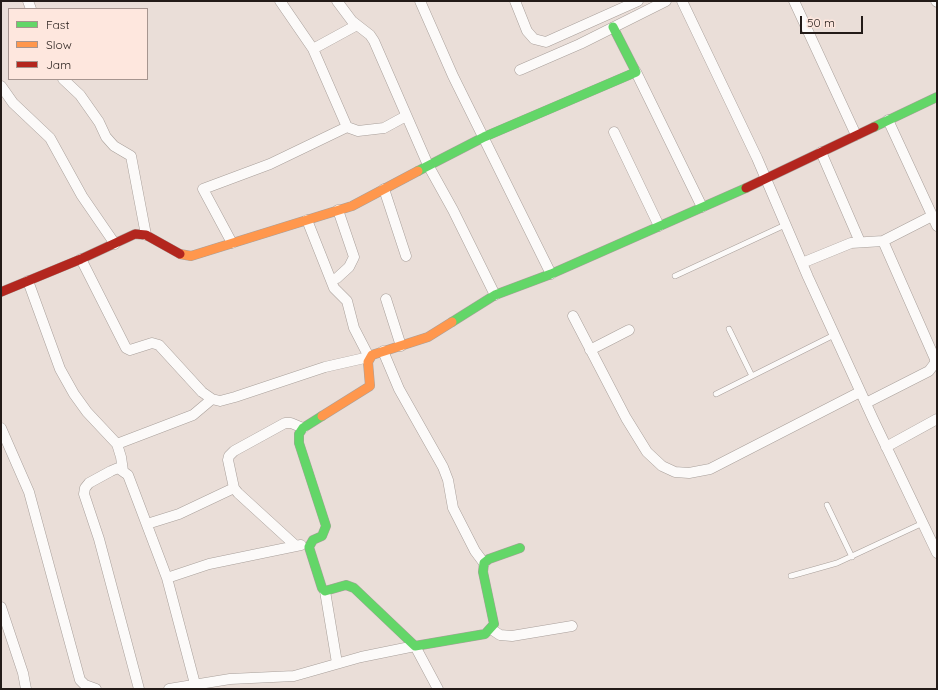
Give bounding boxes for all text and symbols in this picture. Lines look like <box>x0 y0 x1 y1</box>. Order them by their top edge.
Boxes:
legend <box>8 8 148 80</box>
scale bar <box>802 8 865 34</box>
text: 50 m <box>807 15 835 30</box>
text: Fast <box>46 17 70 32</box>
text: Slow <box>46 37 72 52</box>
text: Jam <box>46 57 71 72</box>

